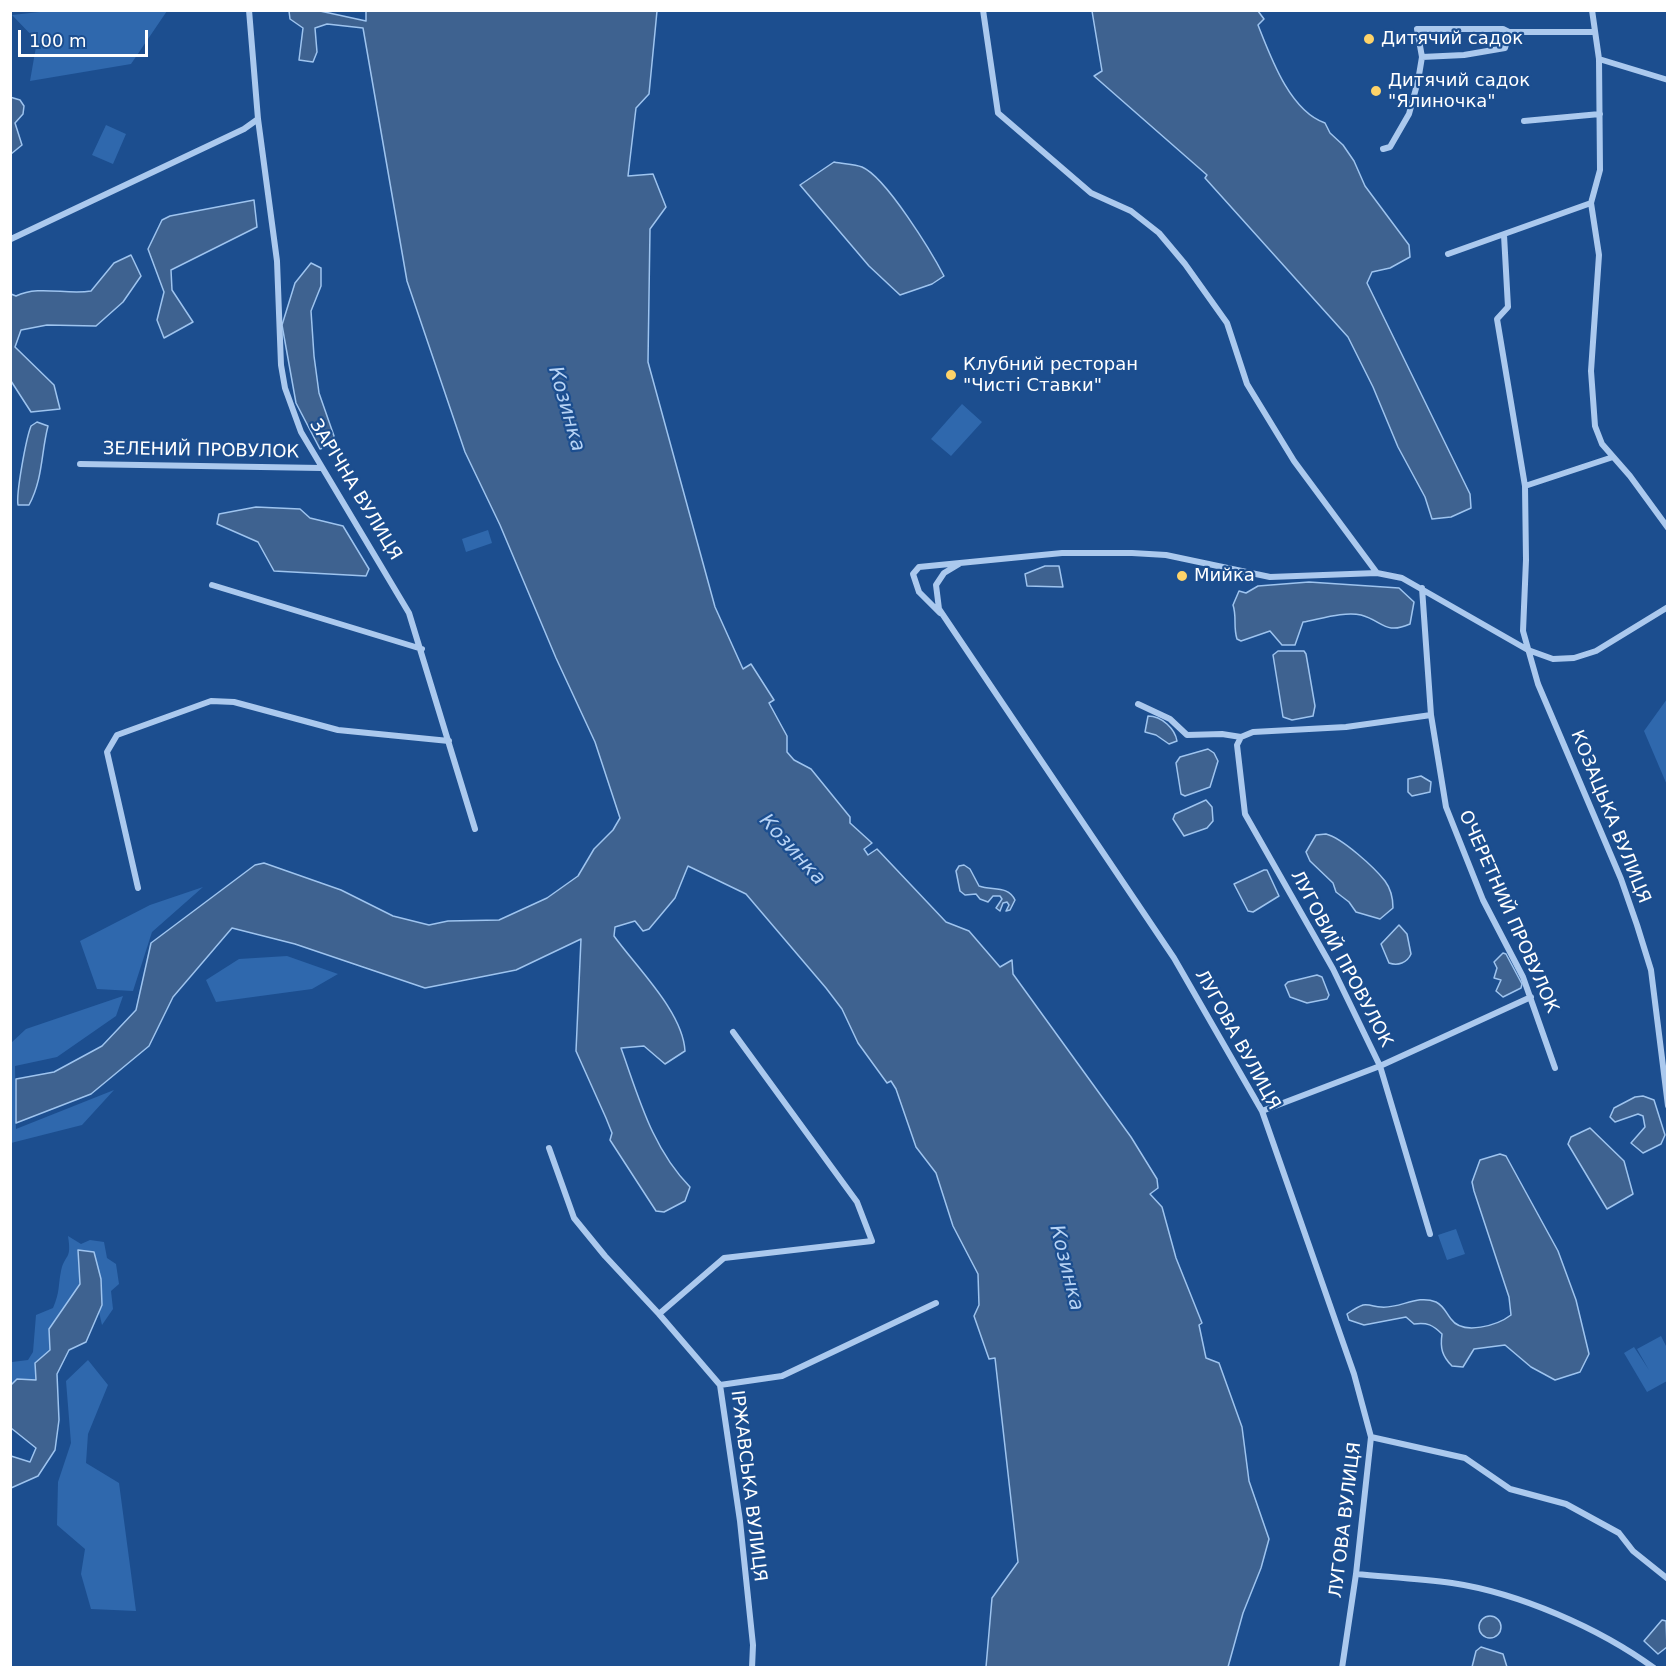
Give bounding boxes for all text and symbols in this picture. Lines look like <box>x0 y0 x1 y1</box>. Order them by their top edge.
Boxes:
scale bar <box>21 18 152 56</box>
place label: Дитячий садок <box>1381 28 1523 50</box>
text: 100 m <box>29 30 87 51</box>
marker: Дитячий садок <box>1362 32 1376 46</box>
place label: Дитячий садок "Ялиночка" <box>1388 70 1530 112</box>
marker: Дитячий садок "Ялиночка" <box>1369 84 1383 98</box>
place label: Клубний ресторан "Чисті Ставки" <box>963 354 1138 397</box>
water label: Козинка <box>542 364 590 454</box>
marker: Клубний ресторан "Чисті Ставки" <box>944 368 958 382</box>
street label: ЗАРІЧНА ВУЛИЦЯ <box>304 416 406 564</box>
street label: ЗЕЛЕНИЙ ПРОВУЛОК <box>103 438 299 464</box>
place label: Мийка <box>1194 565 1255 587</box>
marker: Мийка <box>1175 569 1189 583</box>
street label: КОЗАЦЬКА ВУЛИЦЯ <box>1565 727 1655 907</box>
street label: ОЧЕРЕТНИЙ ПРОВУЛОК <box>1453 807 1563 1017</box>
water label: Козинка <box>754 809 830 891</box>
street label: ЛУГОВИЙ ПРОВУЛОК <box>1285 867 1397 1051</box>
street label: ЛУГОВА ВУЛИЦЯ <box>1190 966 1284 1114</box>
water label: Козинка <box>1044 1223 1088 1313</box>
street label: ІРЖАВСЬКА ВУЛИЦЯ <box>726 1389 770 1583</box>
street label: ЛУГОВА ВУЛИЦЯ <box>1326 1441 1366 1599</box>

